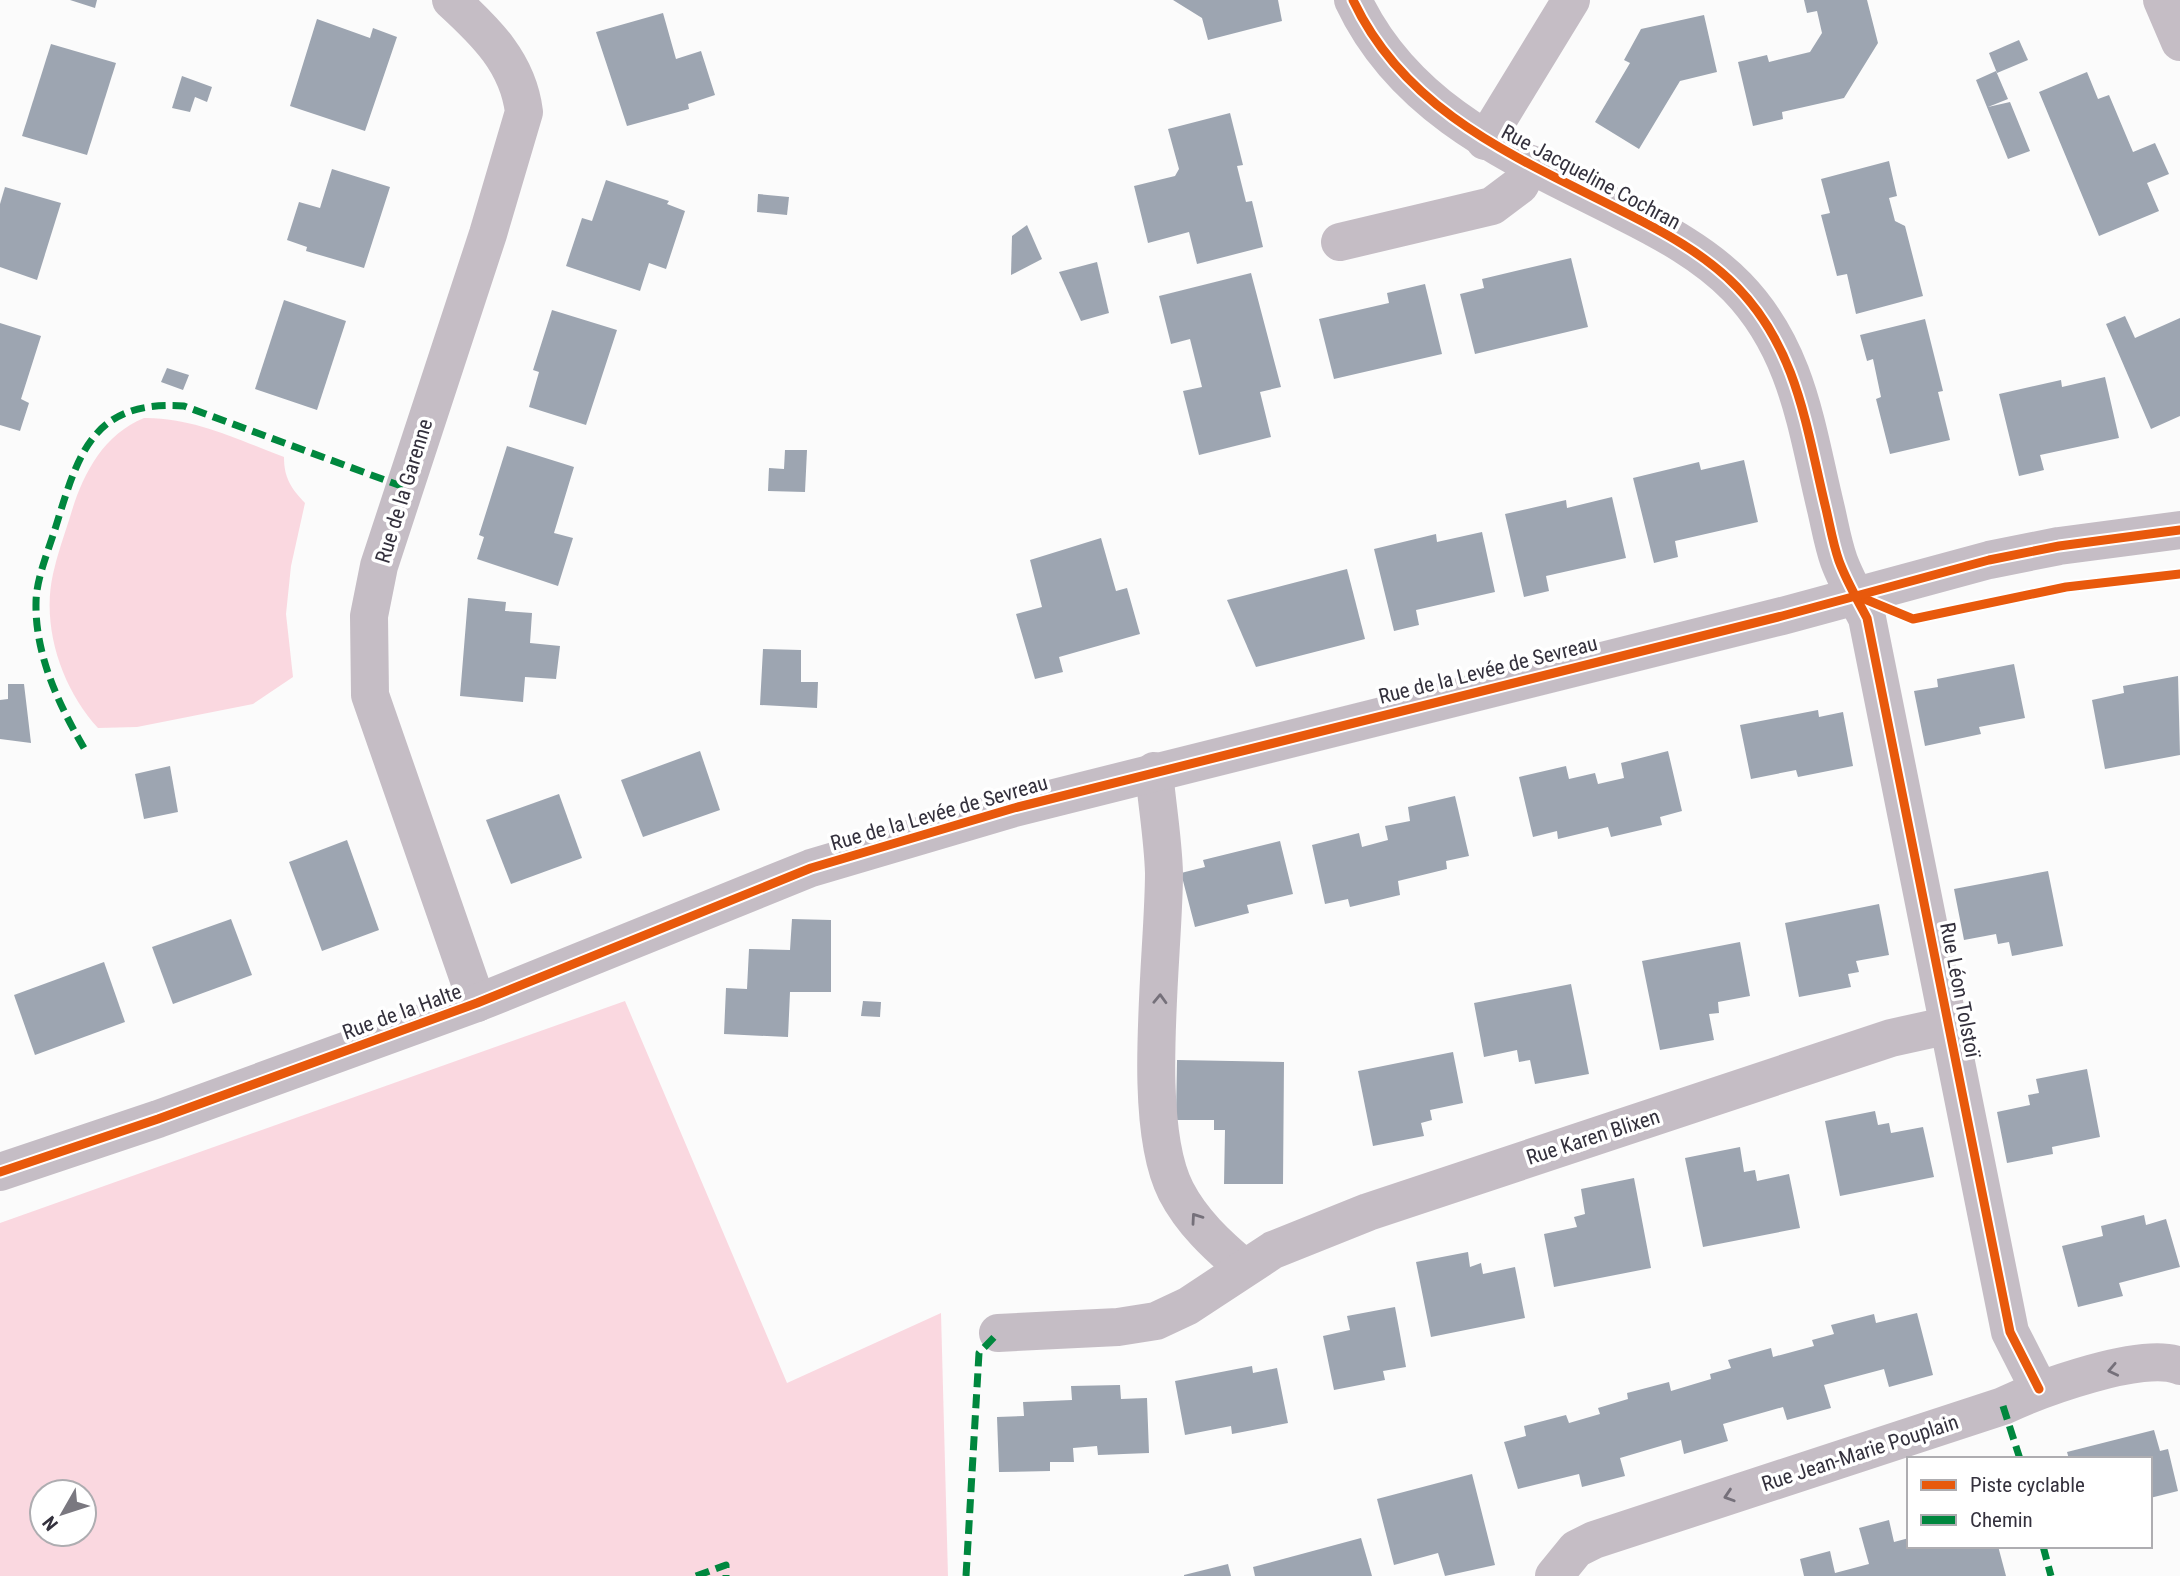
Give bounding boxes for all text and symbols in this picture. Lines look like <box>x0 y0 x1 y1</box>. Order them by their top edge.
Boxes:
street label: Rue Jacqueline Cochran <box>1497 120 1685 234</box>
street label: Rue de la Garenne <box>371 416 437 566</box>
street label: Rue de la Levée de Sevreau <box>1376 631 1600 709</box>
street label: Rue de la Levée de Sevreau <box>828 770 1050 856</box>
street label: Rue Léon Tolstoï <box>1935 920 1985 1061</box>
street label: Rue de la Halte <box>339 979 465 1045</box>
one-way arrow <box>1152 994 1168 1004</box>
street label: Rue Karen Blixen <box>1523 1104 1663 1170</box>
one-way arrow <box>1191 1213 1204 1226</box>
one-way arrow <box>2107 1362 2119 1376</box>
street label: Rue Jean-Marie Pouplain <box>1759 1410 1961 1496</box>
legend <box>1907 1457 2152 1548</box>
text: Piste cyclable <box>1970 1473 2085 1497</box>
north arrow <box>28 1478 98 1548</box>
one-way arrow <box>1723 1488 1736 1502</box>
text: Chemin <box>1970 1508 2033 1532</box>
text: N <box>38 1512 63 1535</box>

